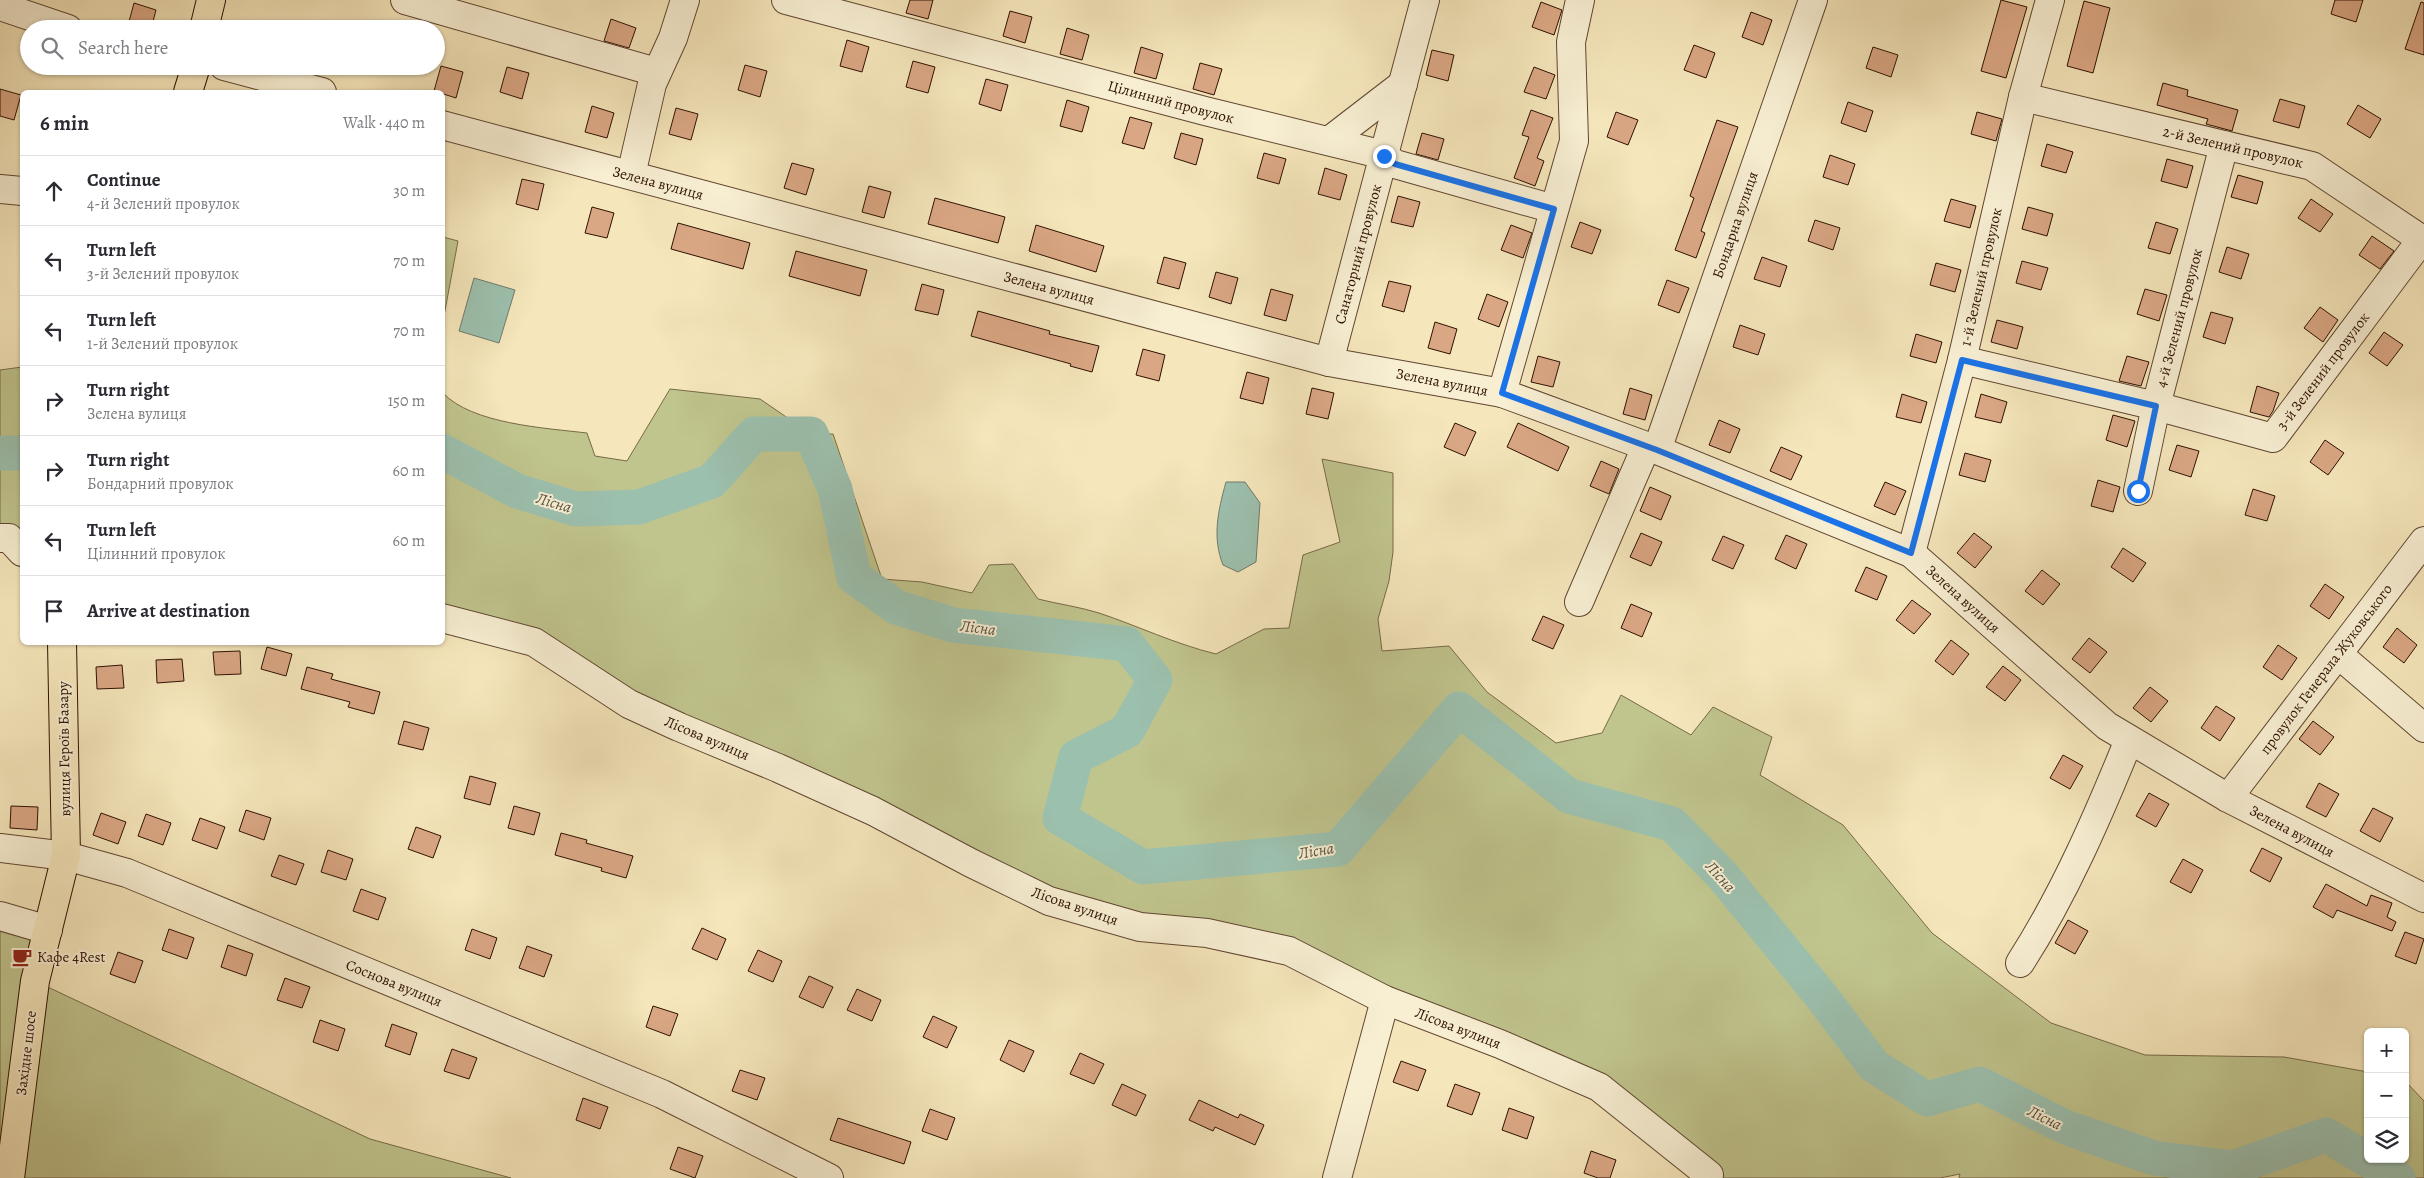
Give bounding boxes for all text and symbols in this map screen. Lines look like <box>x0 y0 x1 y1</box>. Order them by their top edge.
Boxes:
search box <box>20 20 445 75</box>
icon: search <box>38 34 66 62</box>
text: Search here <box>78 35 168 61</box>
street label: Цілинний провулок <box>1106 76 1237 129</box>
text: 6 min <box>40 109 89 137</box>
text: Walk · 440 m <box>343 112 425 134</box>
street label: 2-й Зелений провулок <box>2161 121 2305 173</box>
route end <box>1373 145 1396 168</box>
street label: Зелена вулиця <box>610 161 706 205</box>
text: Continue <box>87 167 161 193</box>
street label: Бондарна вулиця <box>1707 169 1763 281</box>
icon: ahead <box>40 177 68 205</box>
text: 30 m <box>393 180 425 202</box>
street label: Санаторний провулок <box>1330 182 1386 326</box>
text: 4-й Зелений провулок <box>87 193 240 215</box>
street label: 1-й Зелений провулок <box>1955 206 2007 348</box>
text: Turn left <box>87 237 156 263</box>
street label: 4-й Зелений провулок <box>2151 246 2207 390</box>
icon: left <box>40 247 68 275</box>
text: 70 m <box>393 250 425 272</box>
text: 3-й Зелений провулок <box>87 263 239 285</box>
street label: Зелена вулиця <box>1001 266 1097 310</box>
text: Turn left <box>87 307 156 333</box>
street label: 3-й Зелений провулок <box>2272 308 2374 434</box>
icon: left <box>40 317 68 345</box>
text: 70 m <box>393 320 425 342</box>
text: 1-й Зелений провулок <box>87 333 238 355</box>
street label: Зелена вулиця <box>1394 363 1490 401</box>
text: Turn right <box>87 377 169 403</box>
icon: right <box>40 387 68 415</box>
text: 150 m <box>388 390 425 412</box>
text: Зелена вулиця <box>87 403 187 425</box>
text: Turn right <box>87 447 169 473</box>
icon: right <box>40 457 68 485</box>
text: 60 m <box>393 460 425 482</box>
text: Бондарний провулок <box>87 473 234 495</box>
route start <box>2127 480 2150 503</box>
water label: Лісна <box>533 487 574 518</box>
text: Turn left <box>87 517 156 543</box>
icon: left <box>40 527 68 555</box>
text: 60 m <box>393 530 425 552</box>
text: Цілинний провулок <box>87 543 226 565</box>
street label: Зелена вулиця <box>1922 560 2004 638</box>
street label: провулок Генерала Жуковського <box>2255 580 2397 758</box>
icon: arrive <box>40 597 68 625</box>
text: Arrive at destination <box>87 598 250 624</box>
water label: Лісна <box>958 615 997 641</box>
street label: вулиця Героїв Базару <box>53 681 75 817</box>
street label: Лісова вулиця <box>661 711 753 765</box>
street label: Зелена вулиця <box>2246 800 2338 862</box>
water label: Лісна <box>1296 837 1336 865</box>
water label: Лісна <box>1699 855 1740 897</box>
street label: Лісова вулиця <box>1029 882 1121 930</box>
cafe icon: Кафе 4Rest <box>11 946 33 968</box>
place label: Кафе 4Rest <box>37 947 106 967</box>
street label: Соснова вулиця <box>343 955 445 1011</box>
street label: Лісова вулиця <box>1412 1002 1504 1054</box>
street label: Західне шосе <box>11 1009 41 1097</box>
map controls <box>2364 1028 2409 1163</box>
button: + <box>2364 1028 2409 1073</box>
button: − <box>2364 1073 2409 1118</box>
water label: Лісна <box>2023 1100 2065 1136</box>
button: layers <box>2364 1118 2409 1163</box>

